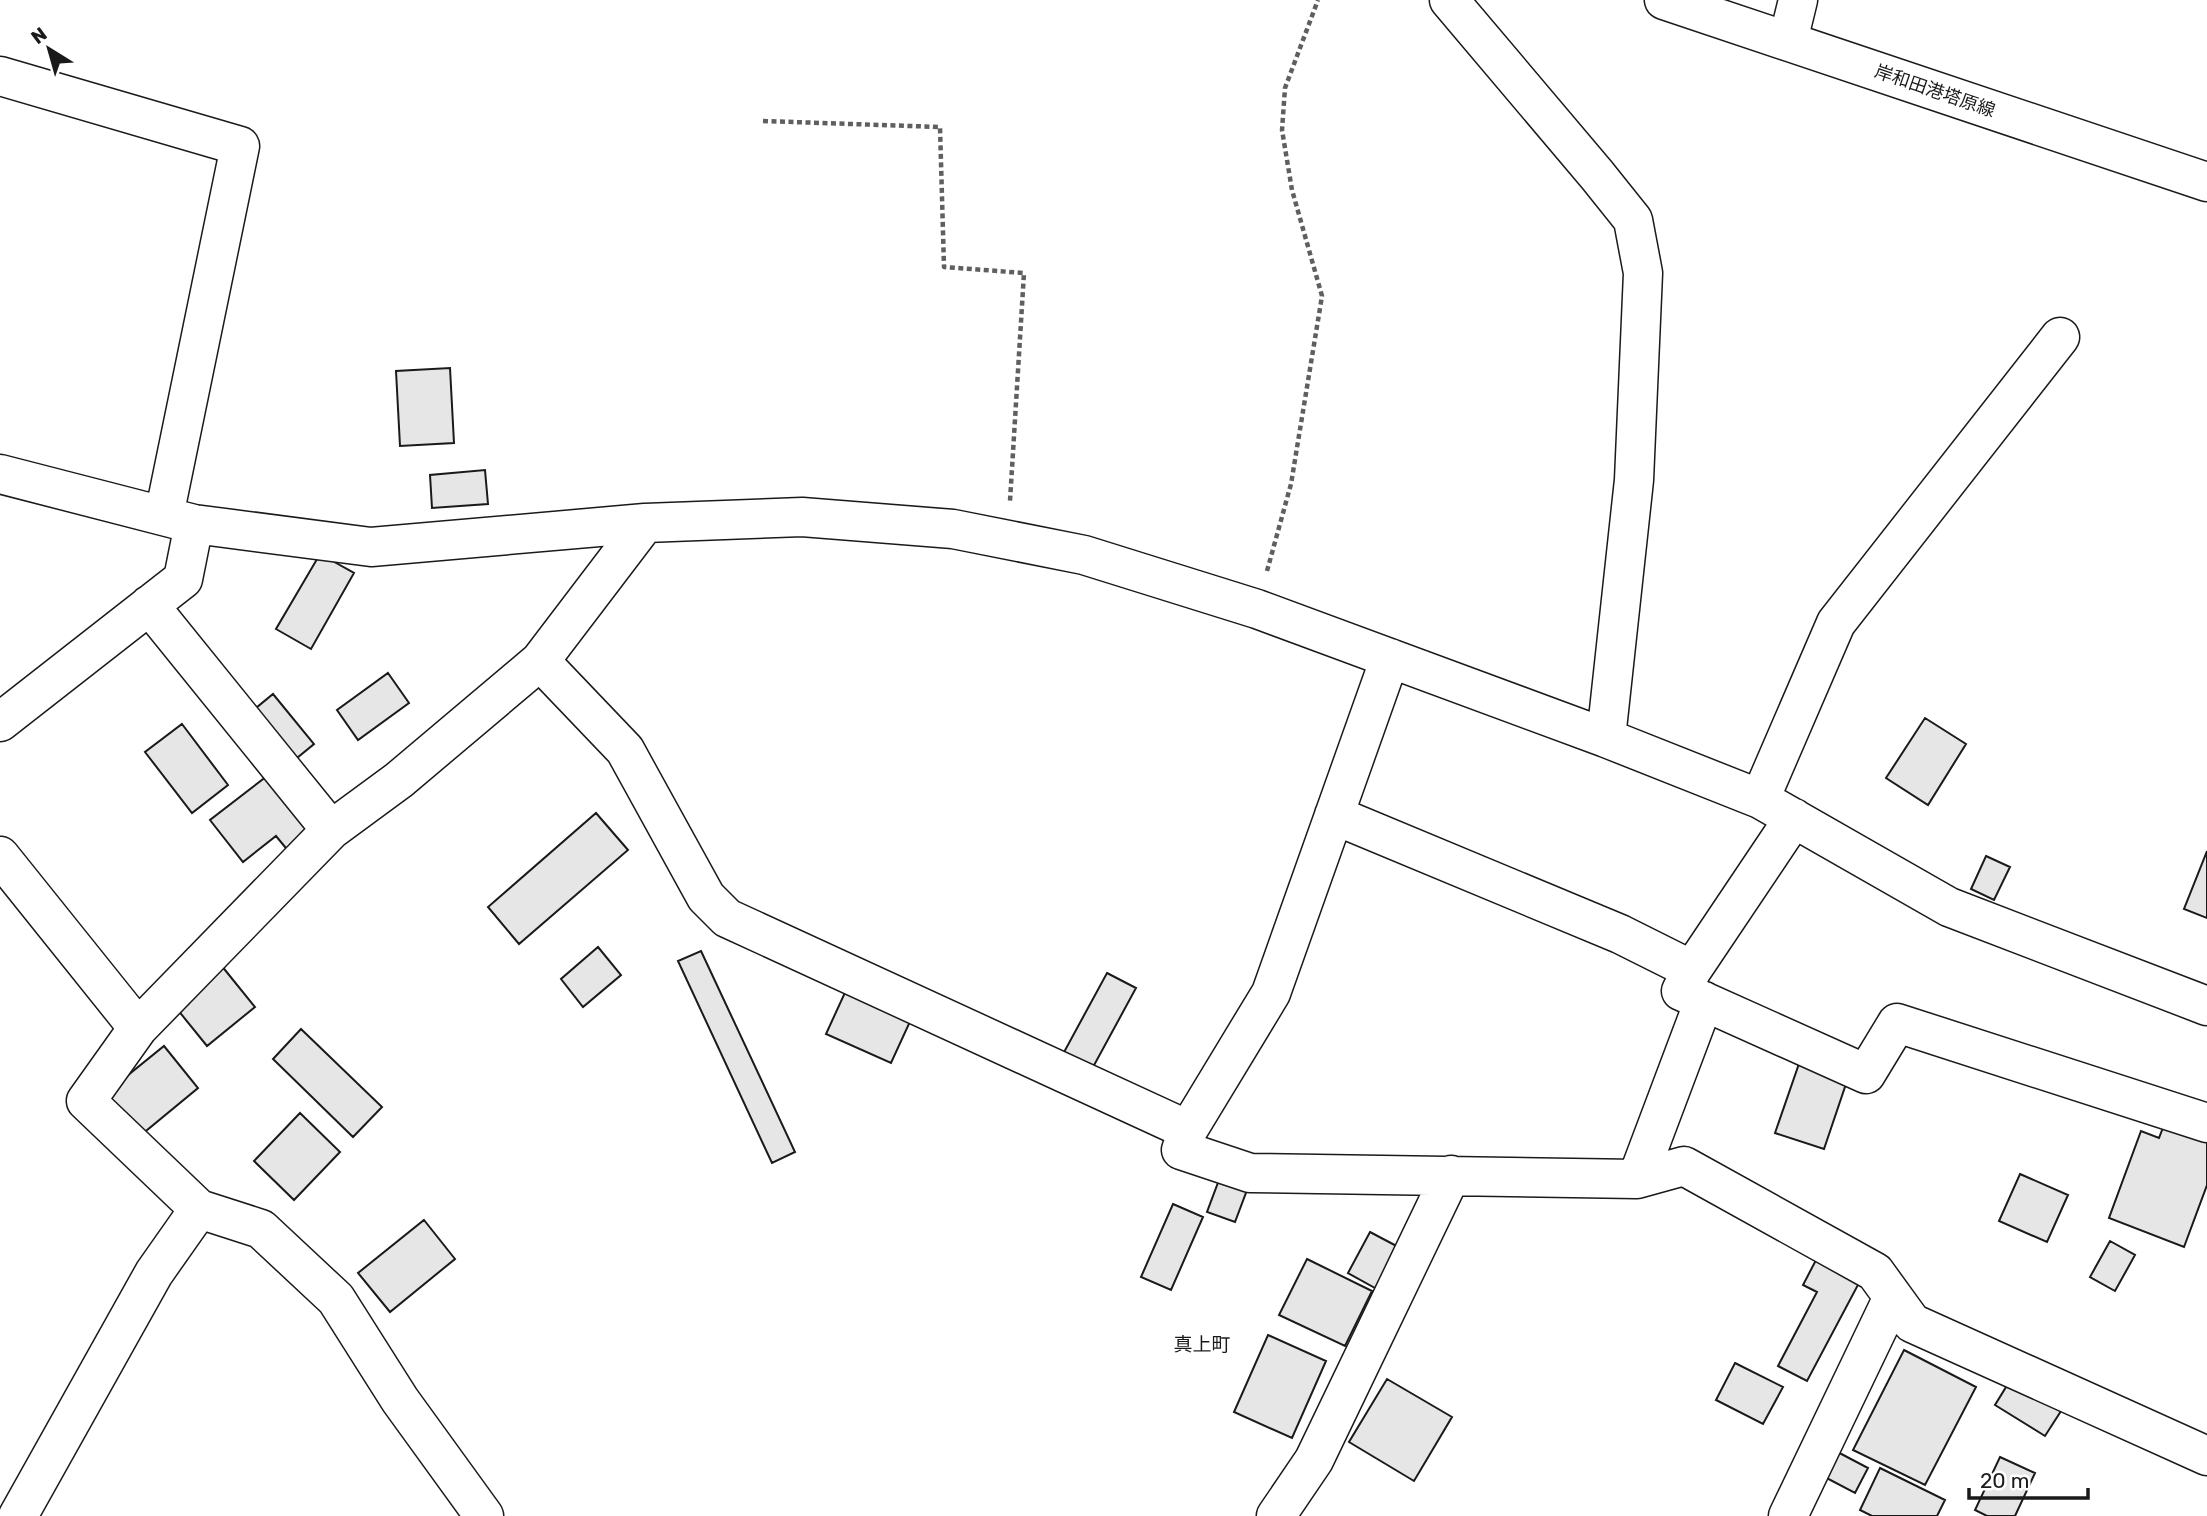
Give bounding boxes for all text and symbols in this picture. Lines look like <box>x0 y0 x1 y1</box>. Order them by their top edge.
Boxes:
north arrow <box>14 14 84 84</box>
text: N <box>27 23 51 49</box>
street label: 岸和田港塔原線 <box>1872 60 1998 122</box>
district label: 真上町 <box>1173 1333 1231 1356</box>
scale bar <box>1969 1456 2088 1500</box>
text: 20 m <box>1980 1468 2029 1493</box>

